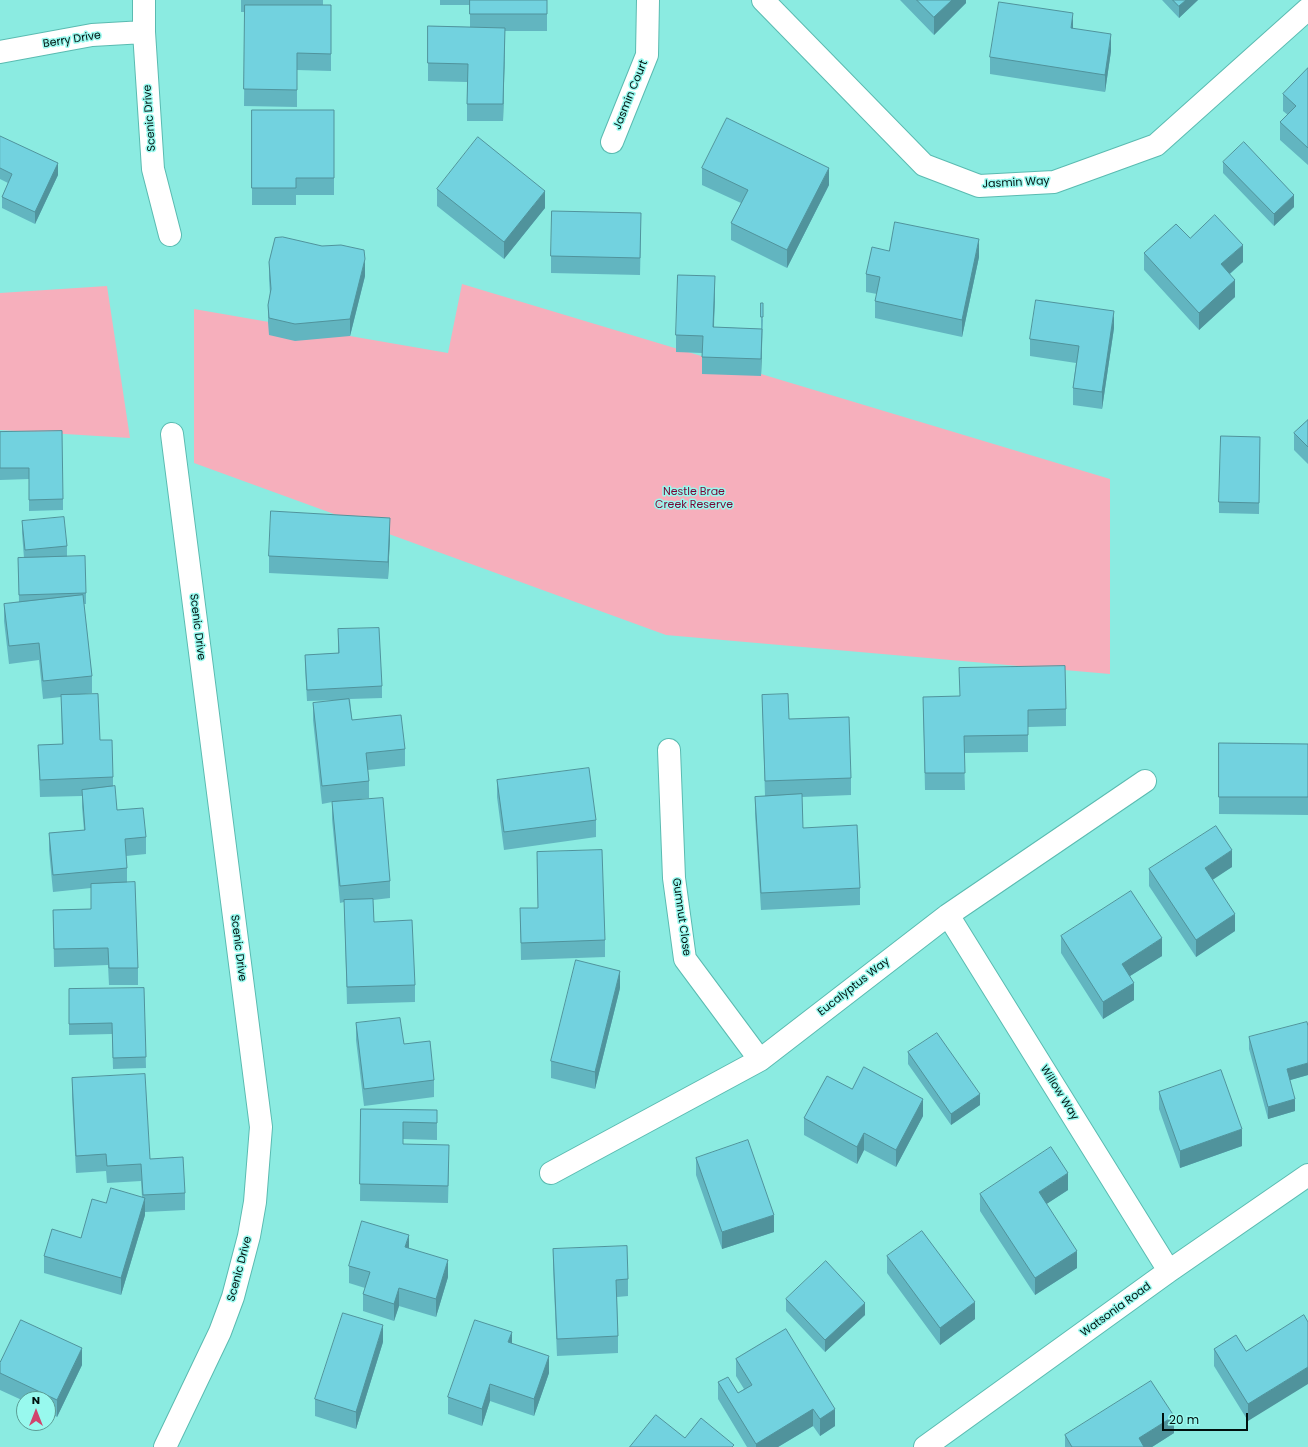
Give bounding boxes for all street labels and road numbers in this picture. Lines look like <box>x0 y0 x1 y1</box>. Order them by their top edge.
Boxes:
street label: Berry Drive <box>42 29 102 51</box>
street label: Jasmin Court <box>611 58 651 132</box>
street label: Scenic Drive <box>141 84 159 152</box>
street label: Jasmin Way <box>982 175 1050 191</box>
street label: Scenic Drive <box>186 593 208 661</box>
street label: Gumnut Close <box>669 877 693 957</box>
street label: Scenic Drive <box>227 914 249 982</box>
street label: Eucalyptus Way <box>816 955 892 1019</box>
street label: Willow Way <box>1037 1063 1081 1123</box>
street label: Scenic Drive <box>225 1235 255 1303</box>
street label: Watsonia Road <box>1078 1280 1154 1340</box>

